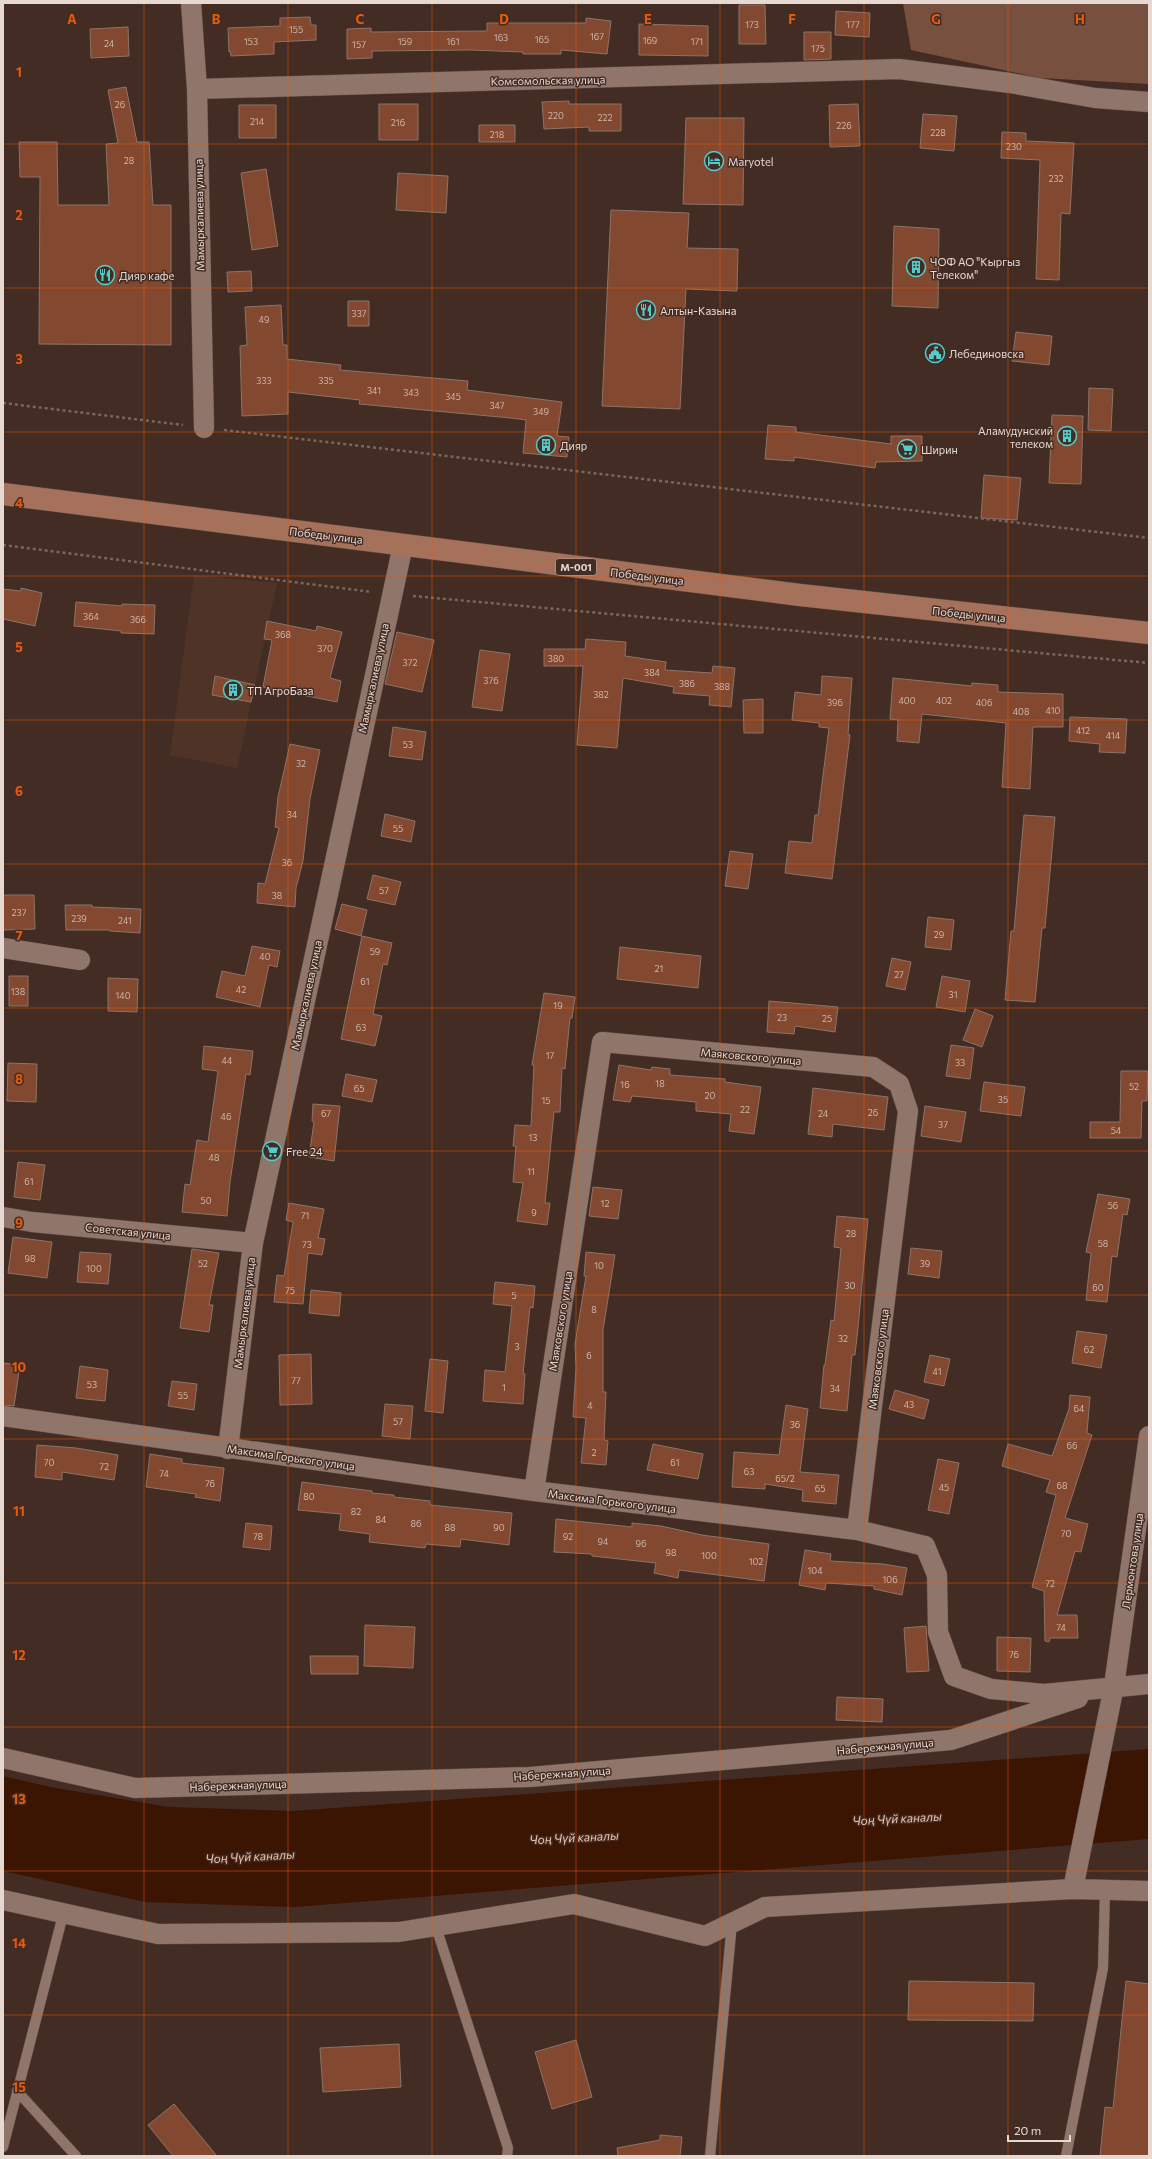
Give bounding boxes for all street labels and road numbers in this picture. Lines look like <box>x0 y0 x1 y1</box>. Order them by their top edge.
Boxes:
street label: Комсомольская улица <box>491 73 605 87</box>
street label: Мамыркалиева улица <box>192 159 206 271</box>
street label: Победы улица <box>289 524 363 546</box>
road number: М-001 <box>556 559 596 575</box>
street label: Победы улица <box>610 565 684 587</box>
street label: Победы улица <box>932 604 1006 624</box>
street label: Мамыркалиева улица <box>355 622 391 734</box>
street label: Мамыркалиева улица <box>288 939 324 1051</box>
street label: Маяковского улица <box>700 1045 802 1067</box>
street label: Советская улица <box>85 1220 171 1242</box>
street label: Мамыркалиева улица <box>231 1257 257 1369</box>
street label: Маяковского улица <box>546 1270 574 1372</box>
street label: Маяковского улица <box>865 1308 891 1410</box>
street label: Максима Горького улица <box>226 1442 356 1472</box>
street label: Максима Горького улица <box>547 1487 677 1515</box>
street label: Лермонтова улица <box>1119 1512 1145 1610</box>
street label: Набережная улица <box>836 1735 934 1757</box>
street label: Набережная улица <box>513 1763 611 1783</box>
street label: Набережная улица <box>189 1777 287 1793</box>

